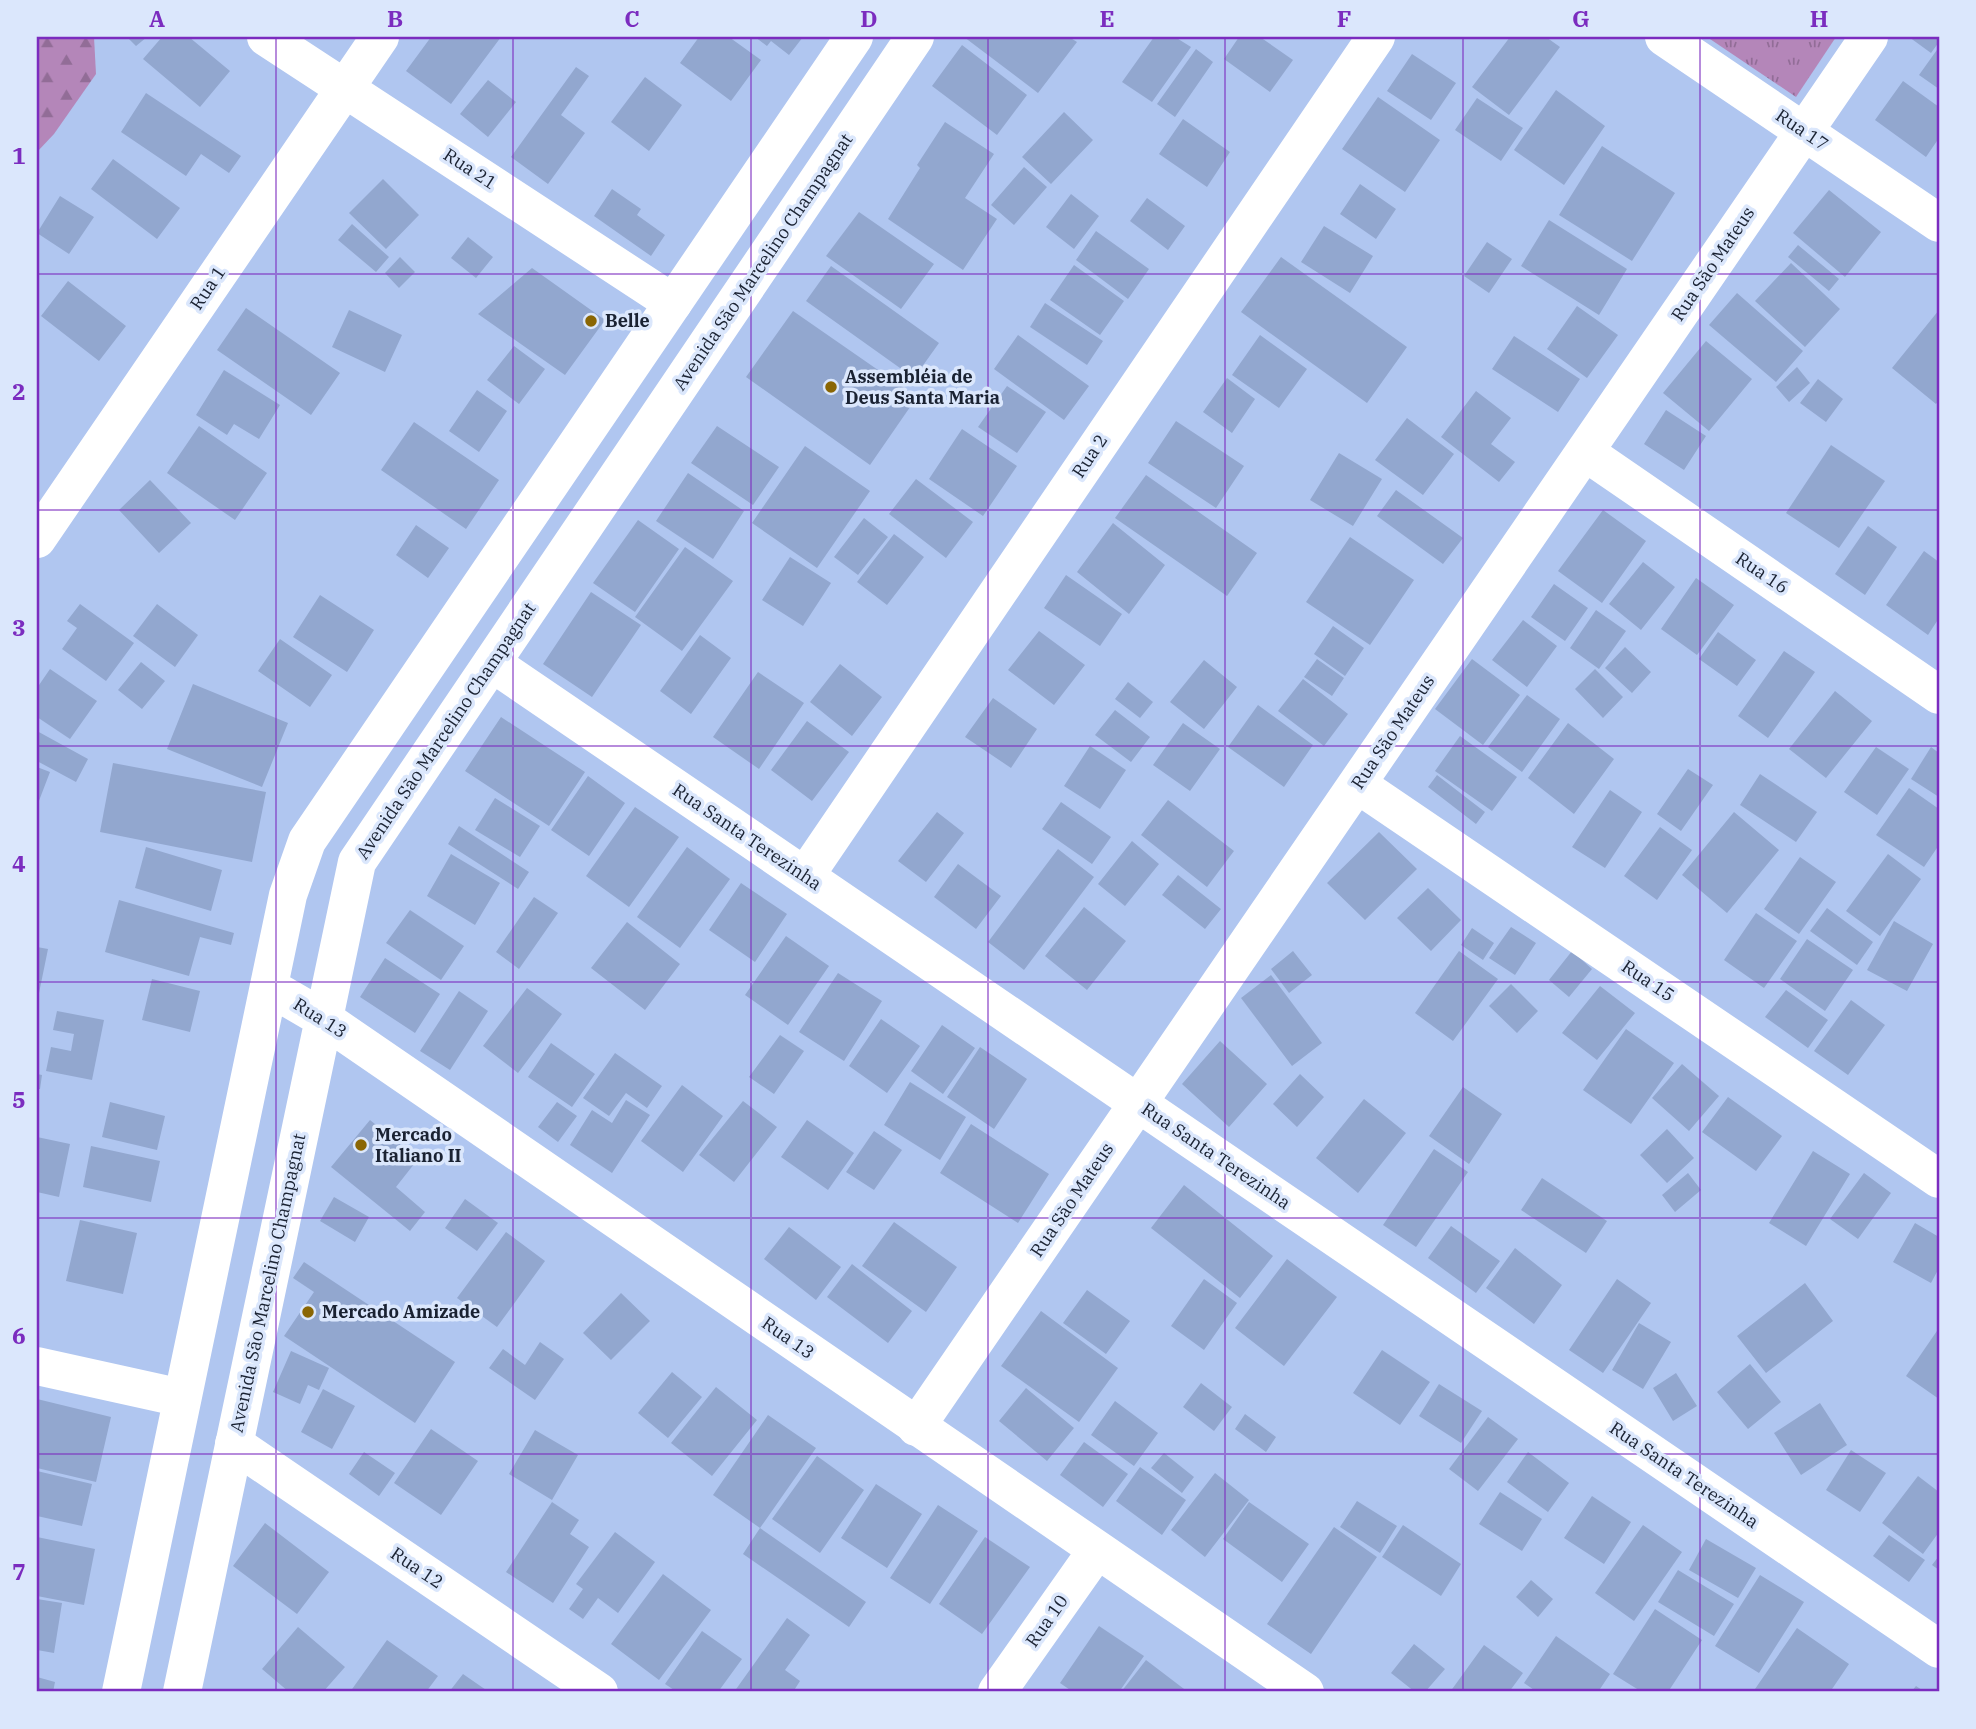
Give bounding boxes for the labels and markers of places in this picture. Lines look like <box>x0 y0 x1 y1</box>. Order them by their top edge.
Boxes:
place label: Belle <box>605 309 650 332</box>
marker: Belle <box>583 313 599 329</box>
place label: Assembléia de Deus Santa Maria <box>845 365 1000 409</box>
marker: Assembléia de Deus Santa Maria <box>823 379 839 395</box>
place label: Mercado Italiano II <box>375 1123 462 1167</box>
marker: Mercado Italiano II <box>353 1137 369 1153</box>
place label: Mercado Amizade <box>322 1300 480 1323</box>
marker: Mercado Amizade <box>300 1304 316 1320</box>

